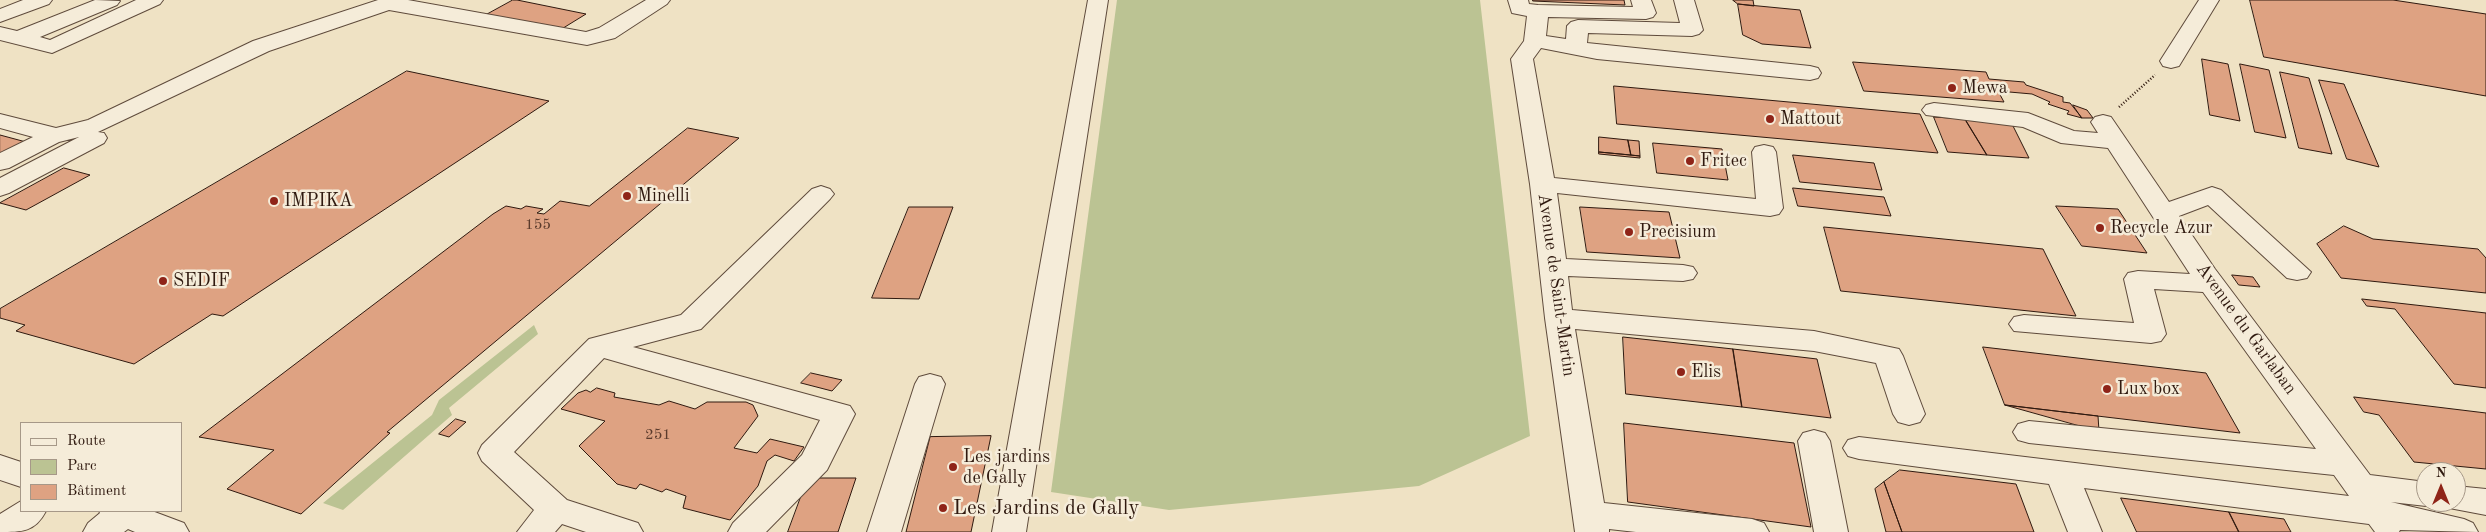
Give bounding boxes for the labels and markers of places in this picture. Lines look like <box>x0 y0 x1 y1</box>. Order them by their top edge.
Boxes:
place label: Mewa <box>1962 77 2008 99</box>
marker: Mewa <box>1946 82 1958 94</box>
place label: Mattout <box>1780 108 1841 130</box>
marker: Mattout <box>1764 113 1776 125</box>
place label: Fritec <box>1700 150 1747 172</box>
marker: Fritec <box>1684 155 1696 167</box>
place label: Minelli <box>637 185 690 207</box>
place label: IMPIKA <box>284 190 353 212</box>
marker: Minelli <box>621 190 633 202</box>
marker: IMPIKA <box>268 195 280 207</box>
place label: Recycle Azur <box>2110 217 2212 239</box>
place label: Precisium <box>1639 221 1716 243</box>
marker: Recycle Azur <box>2094 222 2106 234</box>
marker: Precisium <box>1623 226 1635 238</box>
place label: SEDIF <box>173 270 230 292</box>
marker: SEDIF <box>157 275 169 287</box>
place label: Elis <box>1691 361 1721 383</box>
marker: Elis <box>1675 366 1687 378</box>
place label: Lux box <box>2117 378 2180 400</box>
marker: Lux box <box>2101 383 2113 395</box>
place label: Les jardins de Gally <box>963 446 1050 488</box>
marker: Les jardins de Gally <box>947 461 959 473</box>
place label: Les Jardins de Gally <box>953 495 1139 521</box>
marker: Les Jardins de Gally <box>937 502 949 514</box>

